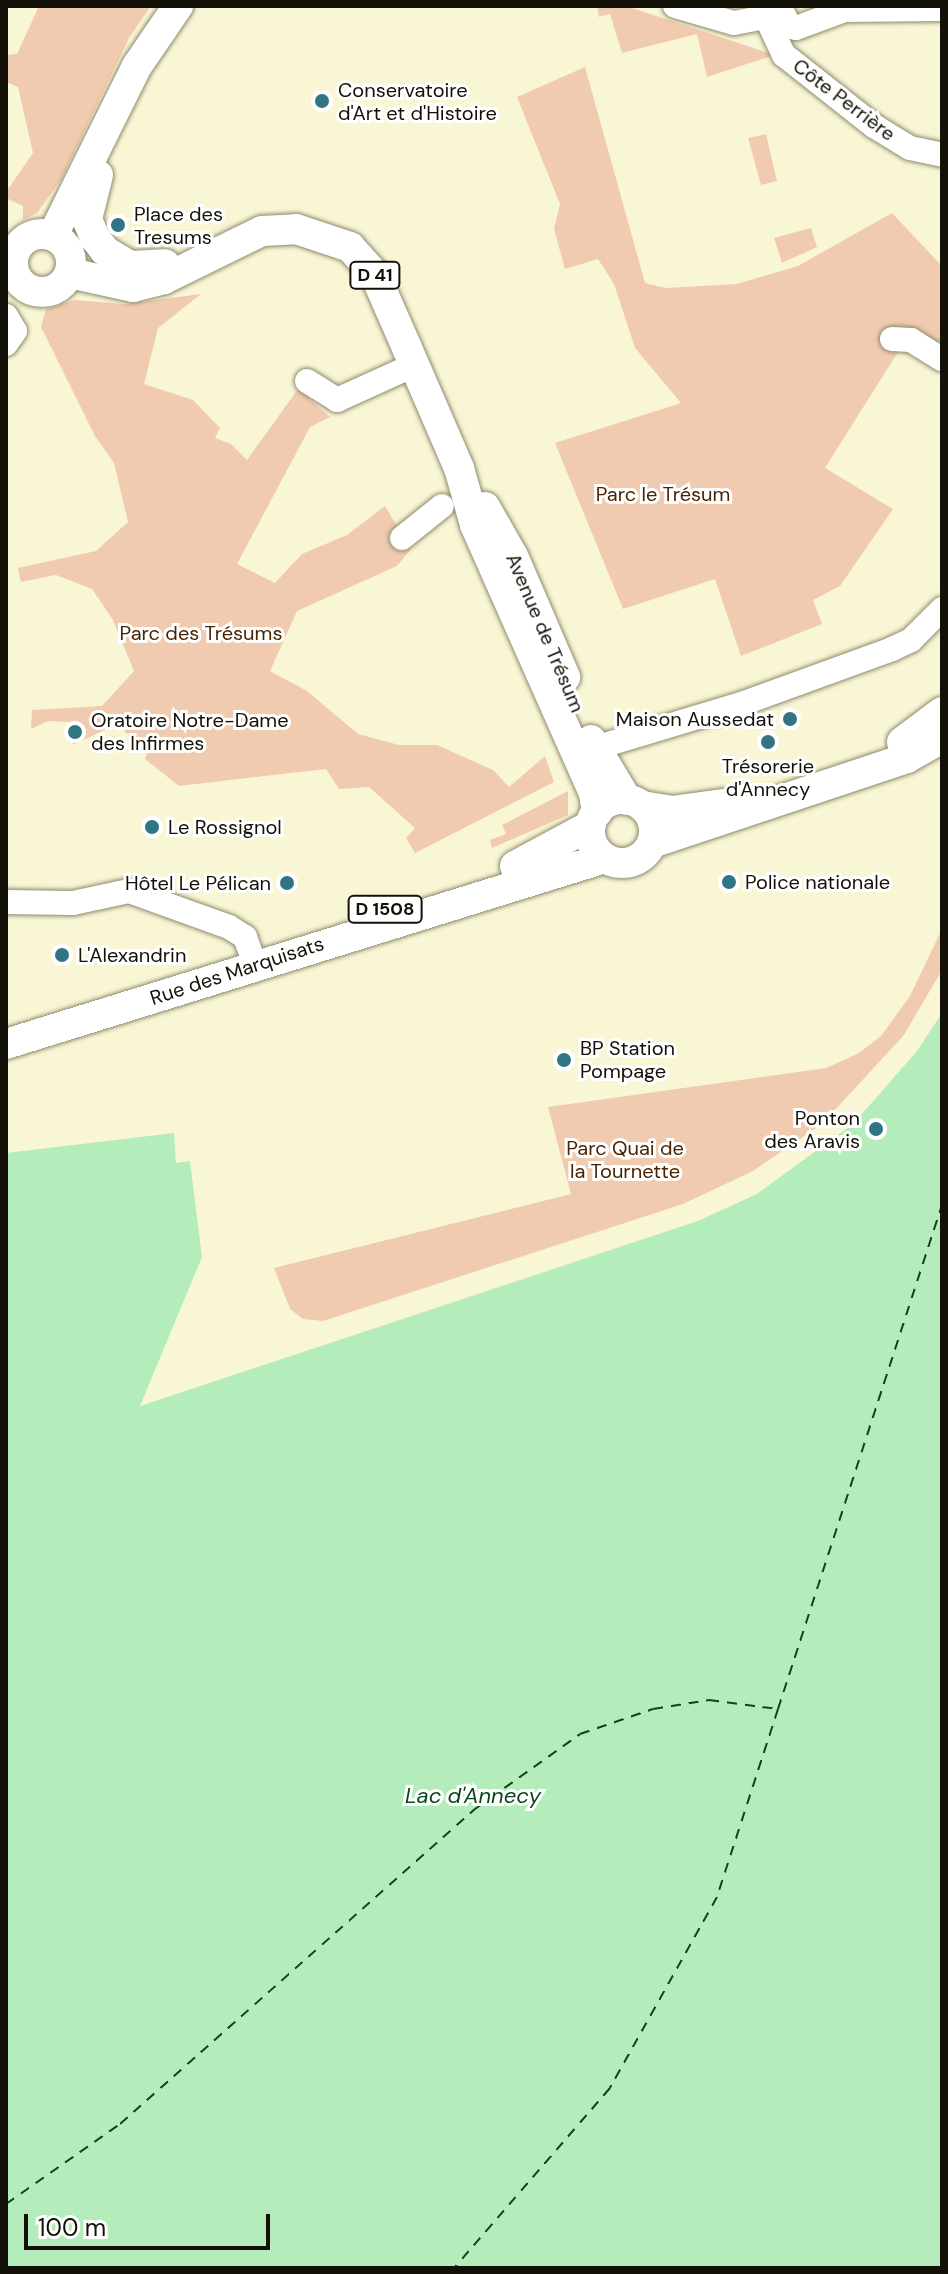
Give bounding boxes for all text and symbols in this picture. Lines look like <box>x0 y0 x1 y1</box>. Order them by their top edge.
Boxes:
street label: Côte Perrière <box>788 54 900 146</box>
place label: Conservatoire d'Art et d'Histoire <box>338 78 497 125</box>
marker: Conservatoire d'Art et d'Histoire <box>313 92 331 110</box>
place label: Place des Tresums <box>134 202 223 249</box>
marker: Place des Tresums <box>109 216 127 234</box>
road number: D 41 <box>349 261 401 289</box>
park label: Parc le Trésum <box>596 482 730 506</box>
street label: Avenue de Trésum <box>501 550 589 716</box>
park label: Parc des Trésums <box>120 621 282 645</box>
place label: Maison Aussedat <box>616 707 774 731</box>
place label: Oratoire Notre-Dame des Infirmes <box>91 708 289 755</box>
marker: Maison Aussedat <box>781 710 799 728</box>
marker: Oratoire Notre-Dame des Infirmes <box>66 723 84 741</box>
marker: Trésorerie d'Annecy <box>759 733 777 751</box>
place label: Trésorerie d'Annecy <box>722 754 814 801</box>
place label: Le Rossignol <box>168 815 282 839</box>
marker: Le Rossignol <box>143 818 161 836</box>
place label: Police nationale <box>745 870 890 894</box>
place label: Hôtel Le Pélican <box>125 871 271 895</box>
marker: Police nationale <box>720 873 738 891</box>
marker: Hôtel Le Pélican <box>278 874 296 892</box>
road number: D 1508 <box>347 895 423 923</box>
street label: Rue des Marquisats <box>147 932 327 1010</box>
place label: L'Alexandrin <box>78 943 186 967</box>
marker: L'Alexandrin <box>53 946 71 964</box>
place label: BP Station Pompage <box>580 1036 675 1083</box>
marker: BP Station Pompage <box>555 1051 573 1069</box>
place label: Ponton des Aravis <box>764 1106 860 1153</box>
marker: Ponton des Aravis <box>867 1120 885 1138</box>
park label: Parc Quai de la Tournette <box>566 1137 684 1184</box>
water label: Lac d'Annecy <box>405 1783 541 1809</box>
scale bar <box>28 2198 274 2248</box>
text: 100 m <box>38 2212 106 2243</box>

